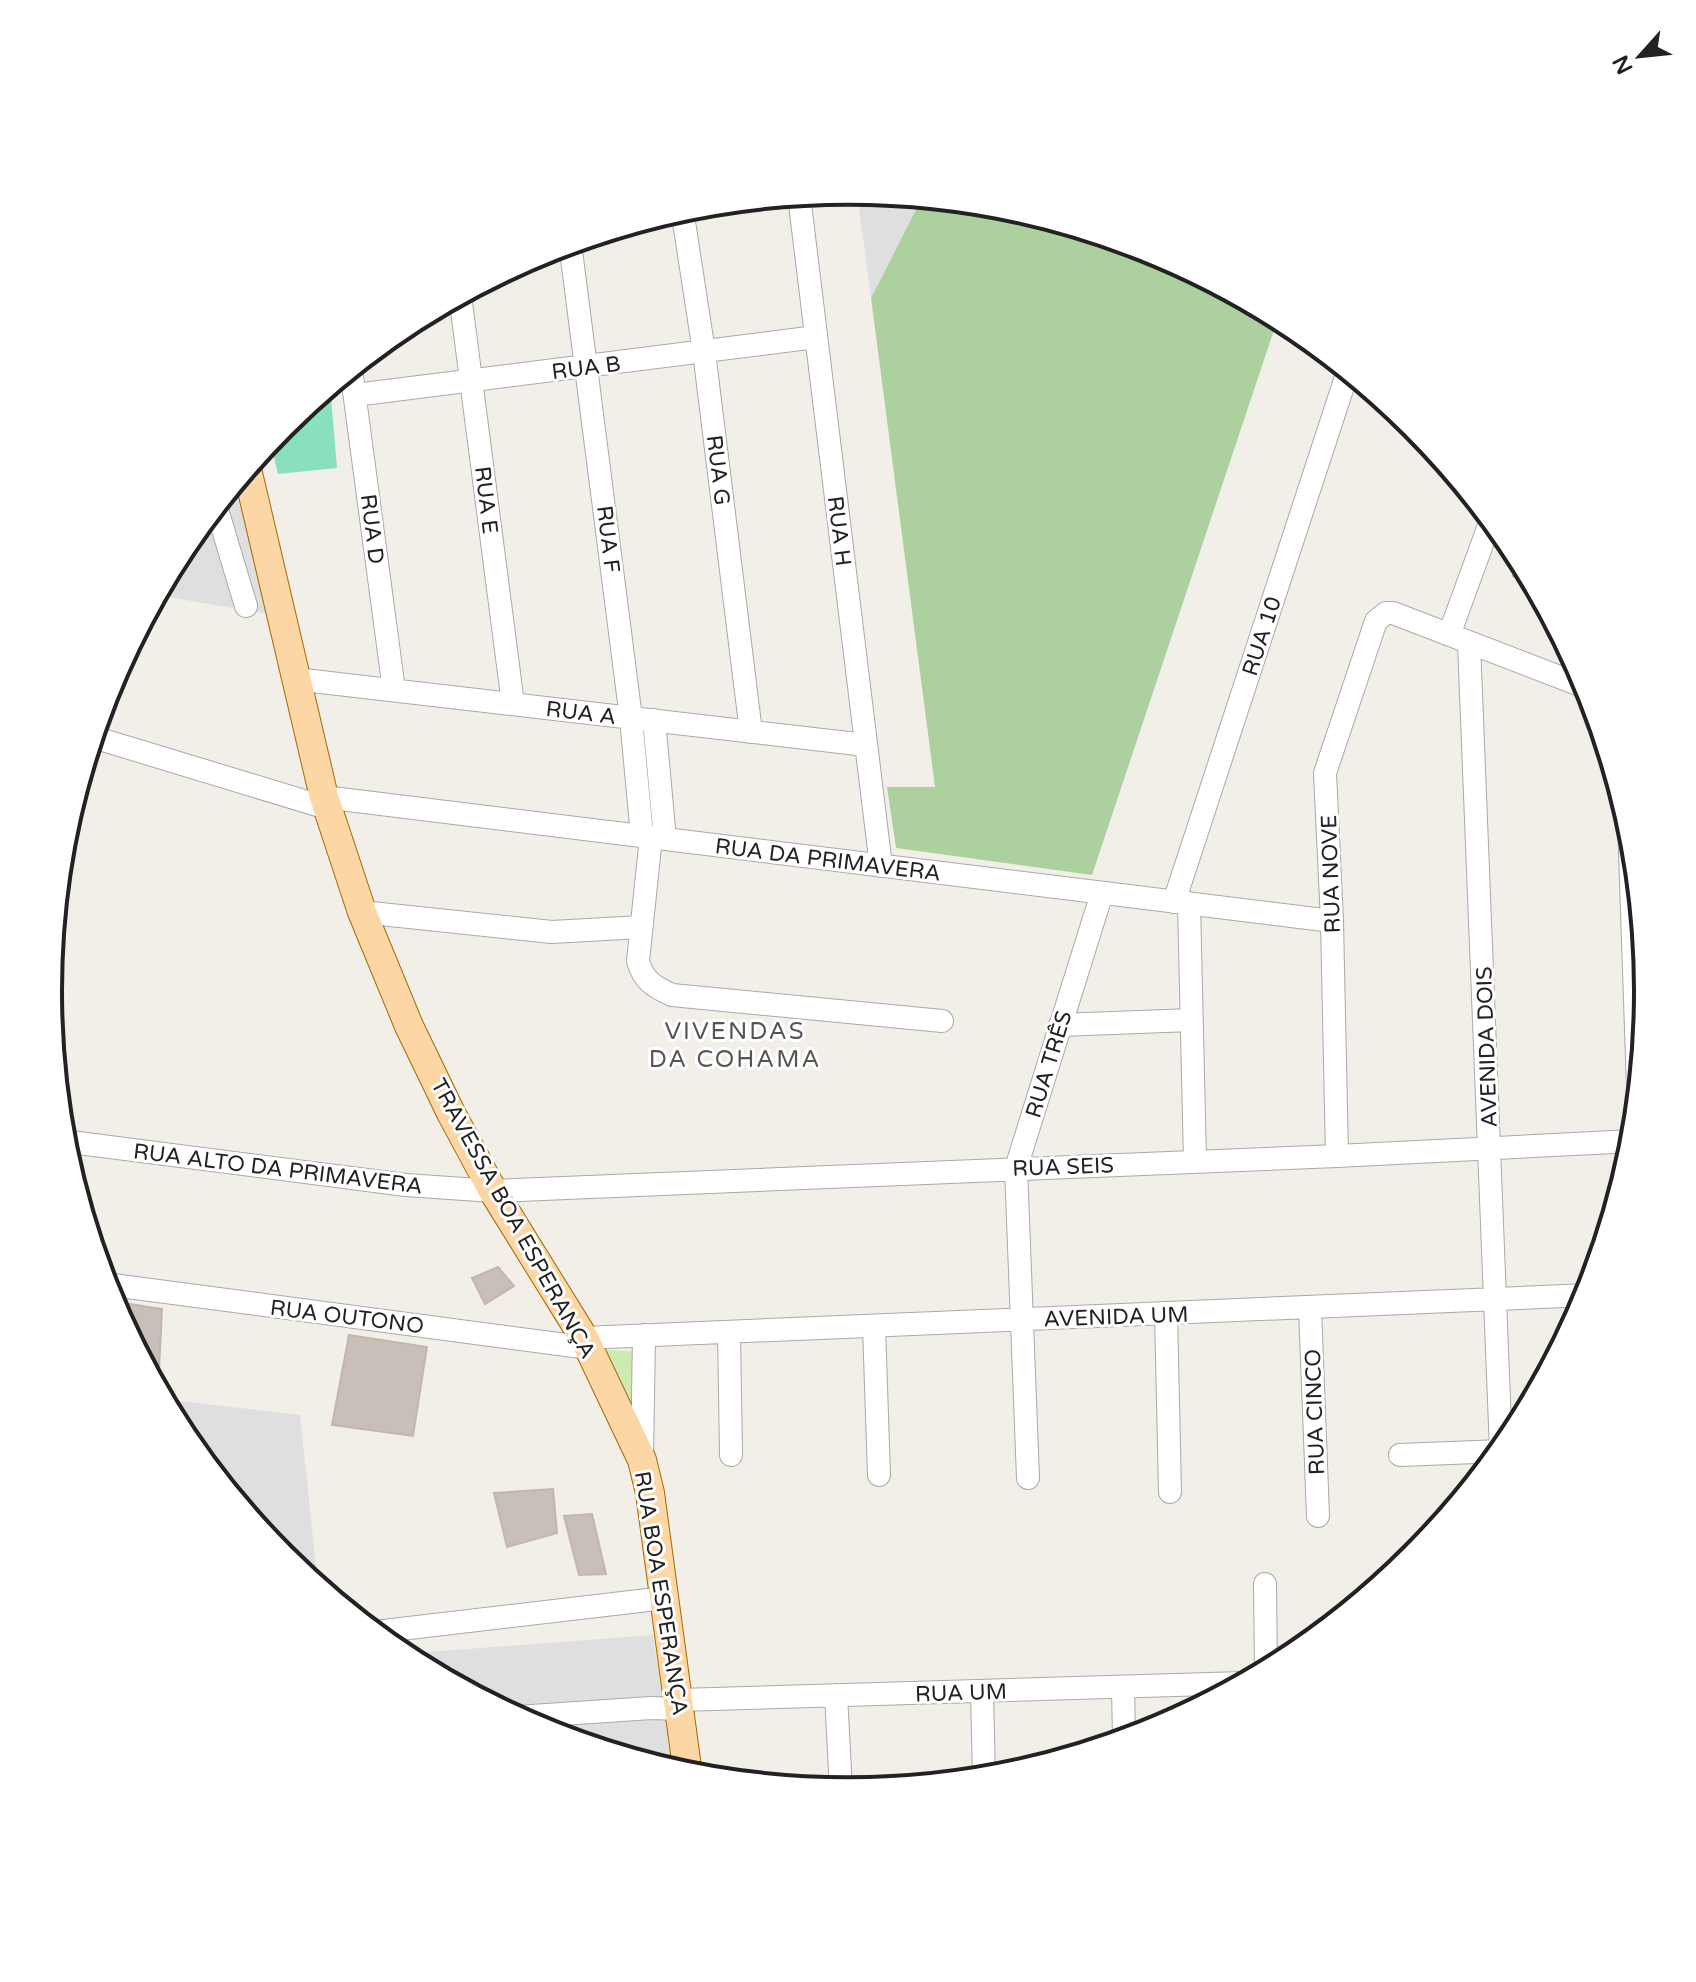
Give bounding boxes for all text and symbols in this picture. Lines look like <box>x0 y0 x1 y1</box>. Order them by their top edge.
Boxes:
north arrow <box>1600 16 1680 96</box>
text: N <box>1607 51 1639 78</box>
street label: RUA B <box>550 351 622 385</box>
street label: RUA G <box>701 433 735 507</box>
street label: RUA E <box>469 465 503 535</box>
street label: RUA D <box>355 493 389 566</box>
street label: RUA H <box>822 494 856 568</box>
street label: RUA F <box>591 504 625 574</box>
street label: RUA 10 <box>1237 593 1287 679</box>
street label: RUA A <box>544 696 617 730</box>
street label: RUA NOVE <box>1316 814 1346 934</box>
street label: RUA DA PRIMAVERA <box>714 833 942 887</box>
street label: AVENIDA DOIS <box>1471 966 1503 1128</box>
street label: RUA TRÊS <box>1019 1007 1078 1121</box>
district label: VIVENDAS DA COHAMA <box>649 1017 821 1074</box>
street label: TRAVESSA BOA ESPERANÇA <box>425 1074 601 1363</box>
street label: RUA ALTO DA PRIMAVERA <box>132 1138 424 1200</box>
street label: RUA SEIS <box>1012 1152 1114 1182</box>
street label: RUA OUTONO <box>268 1295 425 1339</box>
street label: AVENIDA UM <box>1043 1301 1189 1333</box>
street label: RUA CINCO <box>1300 1349 1330 1475</box>
street label: RUA BOA ESPERANÇA <box>629 1469 693 1717</box>
street label: RUA UM <box>915 1678 1007 1708</box>

